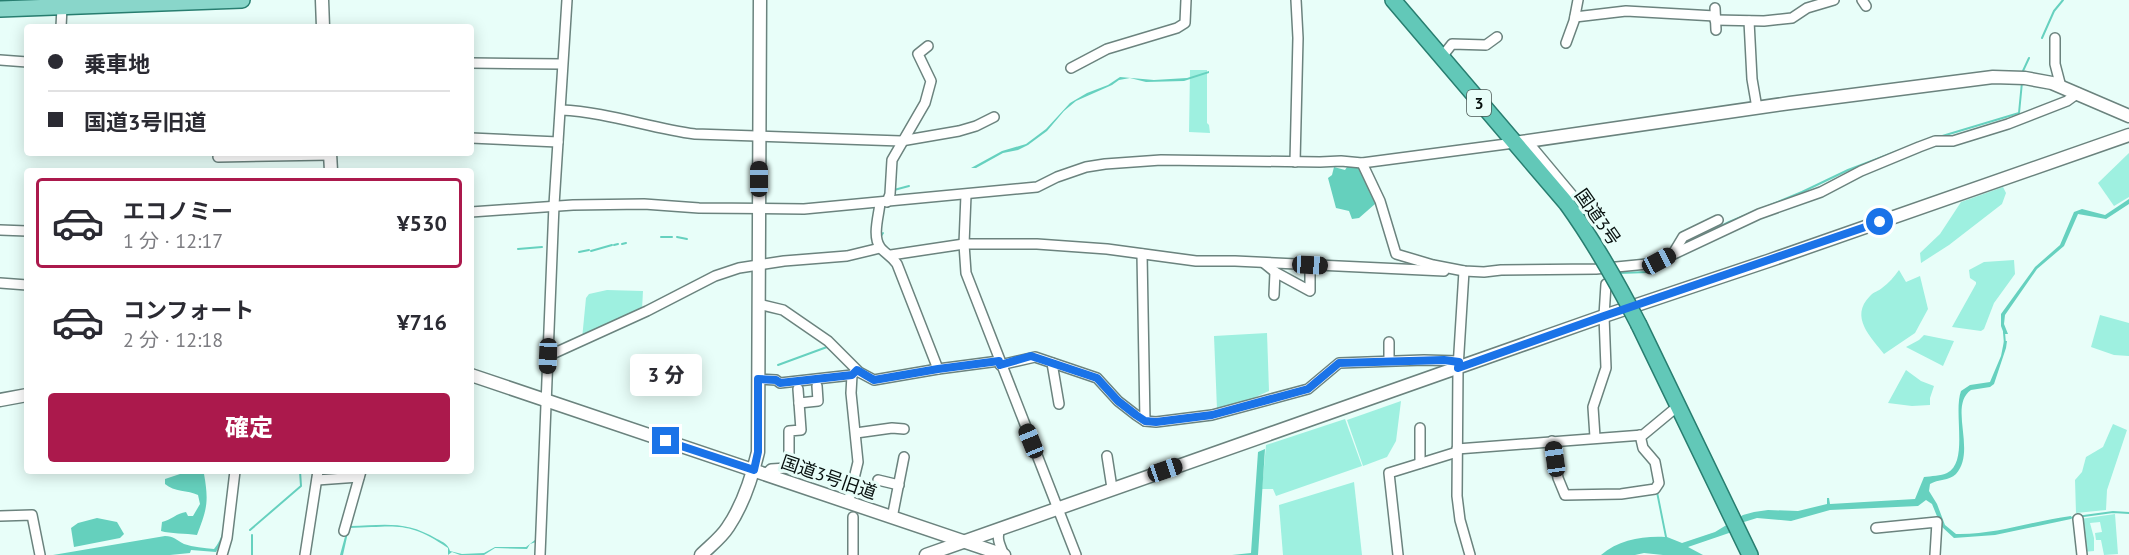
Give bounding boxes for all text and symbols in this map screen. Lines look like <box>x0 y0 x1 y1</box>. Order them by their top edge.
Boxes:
text: 乗車地 <box>84 50 150 78</box>
road number: 3 <box>1467 90 1491 116</box>
text: 国道3号旧道 <box>84 108 206 136</box>
car <box>750 161 768 197</box>
street label: 国道3号 <box>1570 184 1626 250</box>
icon: car <box>51 196 105 250</box>
text: エコノミー <box>123 197 233 225</box>
route start <box>1866 208 1893 235</box>
text: ¥530 <box>397 209 447 237</box>
text: 1 分 · 12:17 <box>123 228 223 254</box>
car <box>1639 245 1679 277</box>
car <box>1292 255 1328 275</box>
icon: car <box>51 295 105 349</box>
text: コンフォート <box>123 296 254 324</box>
text: ¥716 <box>397 308 447 336</box>
text: 2 分 · 12:18 <box>123 327 223 353</box>
car <box>538 338 558 374</box>
callout: 3 分 <box>630 354 702 396</box>
text: 3 分 <box>648 362 684 388</box>
button: 確定 <box>48 393 450 462</box>
car <box>1016 421 1046 461</box>
route end <box>652 427 679 454</box>
car <box>1544 440 1566 478</box>
street label: 国道3号旧道 <box>778 450 880 504</box>
car <box>1145 456 1185 484</box>

